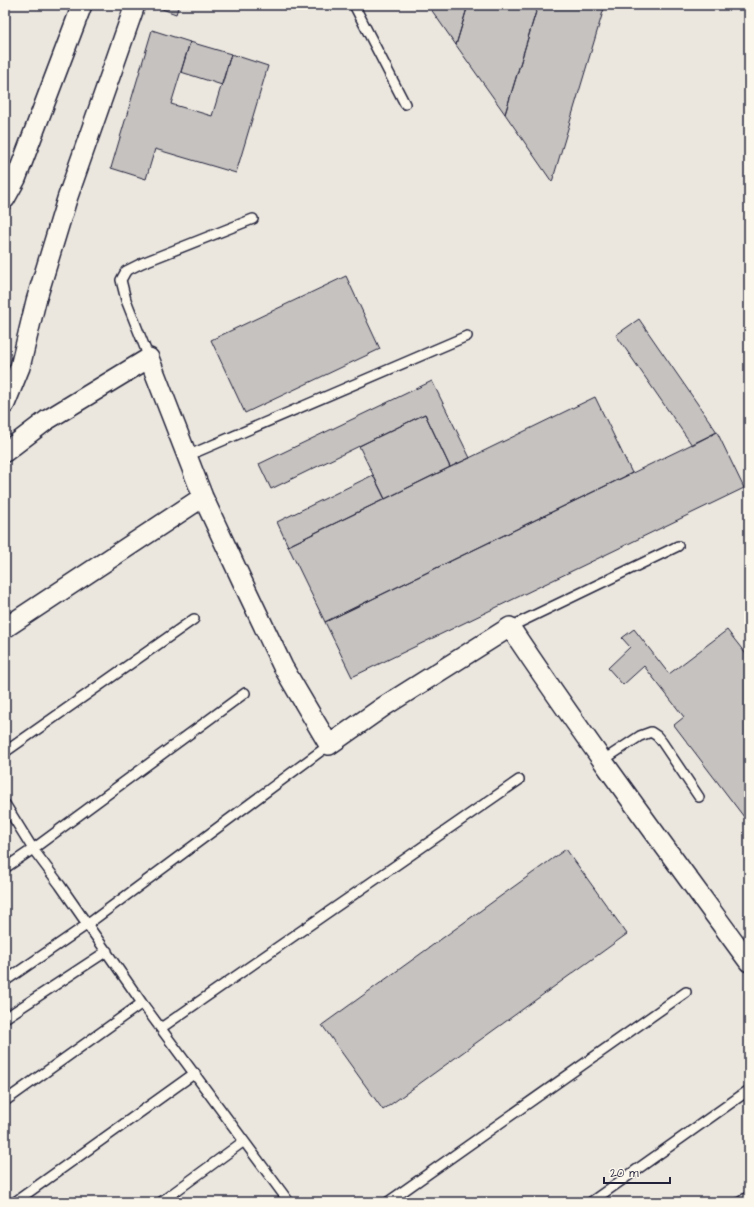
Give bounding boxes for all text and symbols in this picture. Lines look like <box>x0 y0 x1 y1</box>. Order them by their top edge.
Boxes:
scale bar <box>604 1159 670 1185</box>
text: 20 m <box>610 1165 639 1182</box>

